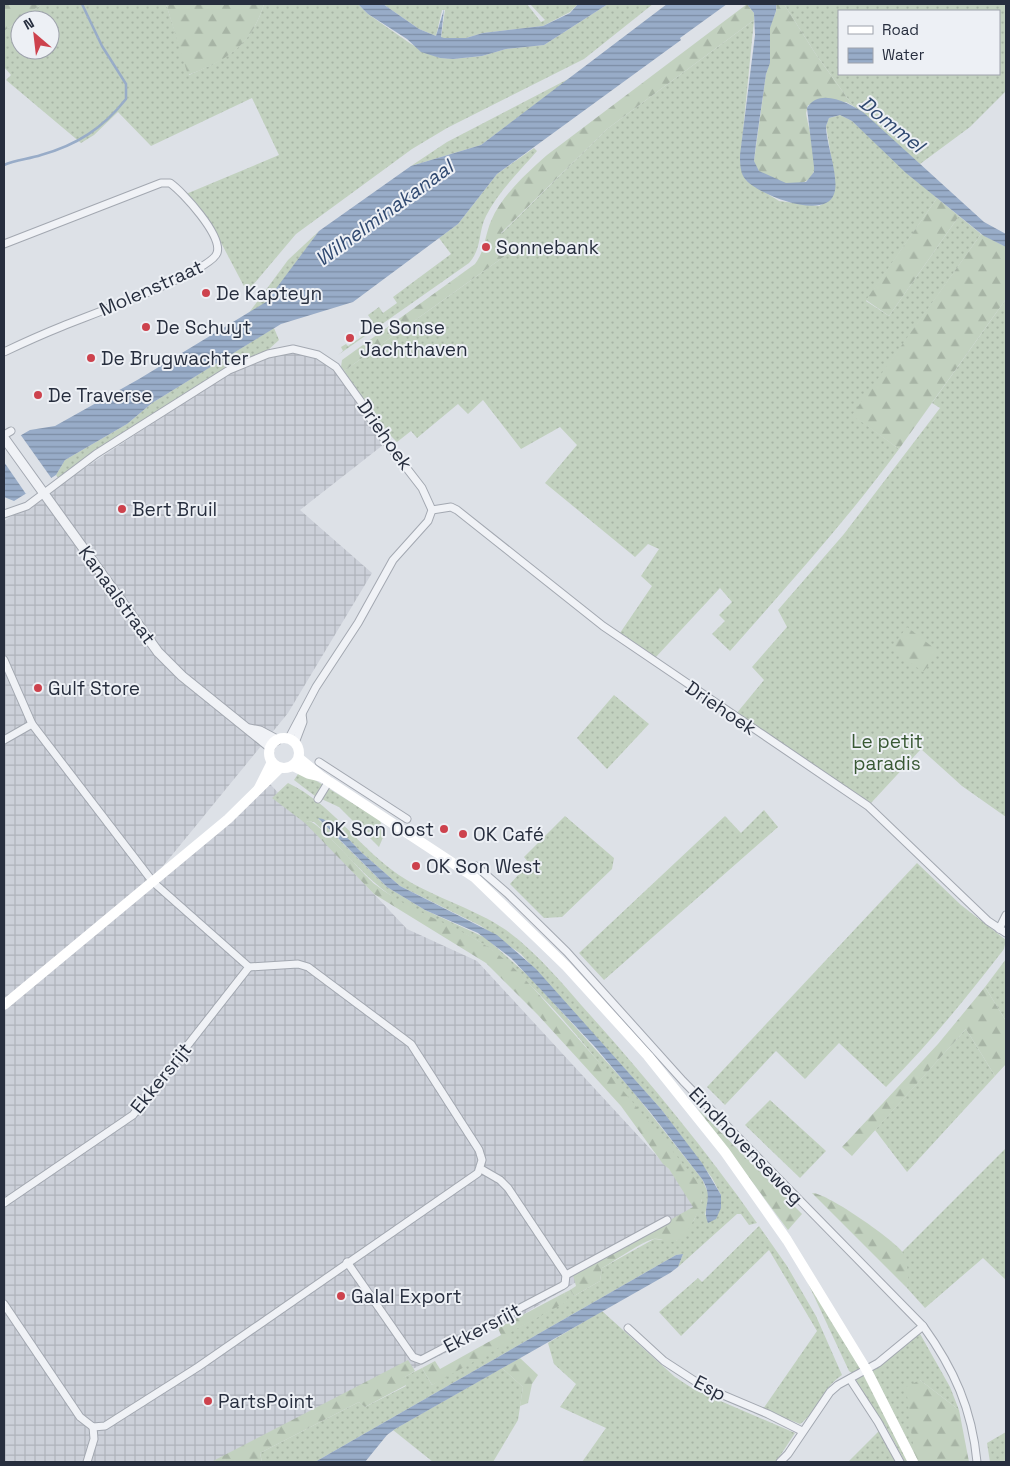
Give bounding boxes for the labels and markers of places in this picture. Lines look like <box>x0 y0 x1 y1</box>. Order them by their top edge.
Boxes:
place label: Sonnebank <box>496 235 599 260</box>
marker: Sonnebank <box>480 241 492 253</box>
place label: De Kapteyn <box>216 281 322 306</box>
marker: De Kapteyn <box>200 287 212 299</box>
place label: De Schuyt <box>156 315 251 340</box>
place label: De Sonse Jachthaven <box>360 315 468 362</box>
marker: De Schuyt <box>140 321 152 333</box>
marker: De Sonse Jachthaven <box>344 332 356 344</box>
place label: De Brugwachter <box>101 346 249 371</box>
marker: De Brugwachter <box>85 352 97 364</box>
place label: De Traverse <box>48 383 153 408</box>
marker: De Traverse <box>32 389 44 401</box>
place label: Bert Bruil <box>132 497 217 522</box>
marker: Bert Bruil <box>116 503 128 515</box>
place label: Gulf Store <box>48 676 140 701</box>
marker: Gulf Store <box>32 682 44 694</box>
place label: OK Son Oost <box>322 817 434 842</box>
place label: OK Café <box>473 822 544 847</box>
marker: OK Son Oost <box>438 823 450 835</box>
marker: OK Café <box>457 828 469 840</box>
place label: OK Son West <box>426 854 541 879</box>
marker: OK Son West <box>410 860 422 872</box>
place label: Galal Export <box>351 1284 461 1309</box>
marker: Galal Export <box>335 1290 347 1302</box>
place label: PartsPoint <box>218 1389 314 1414</box>
marker: PartsPoint <box>202 1395 214 1407</box>

